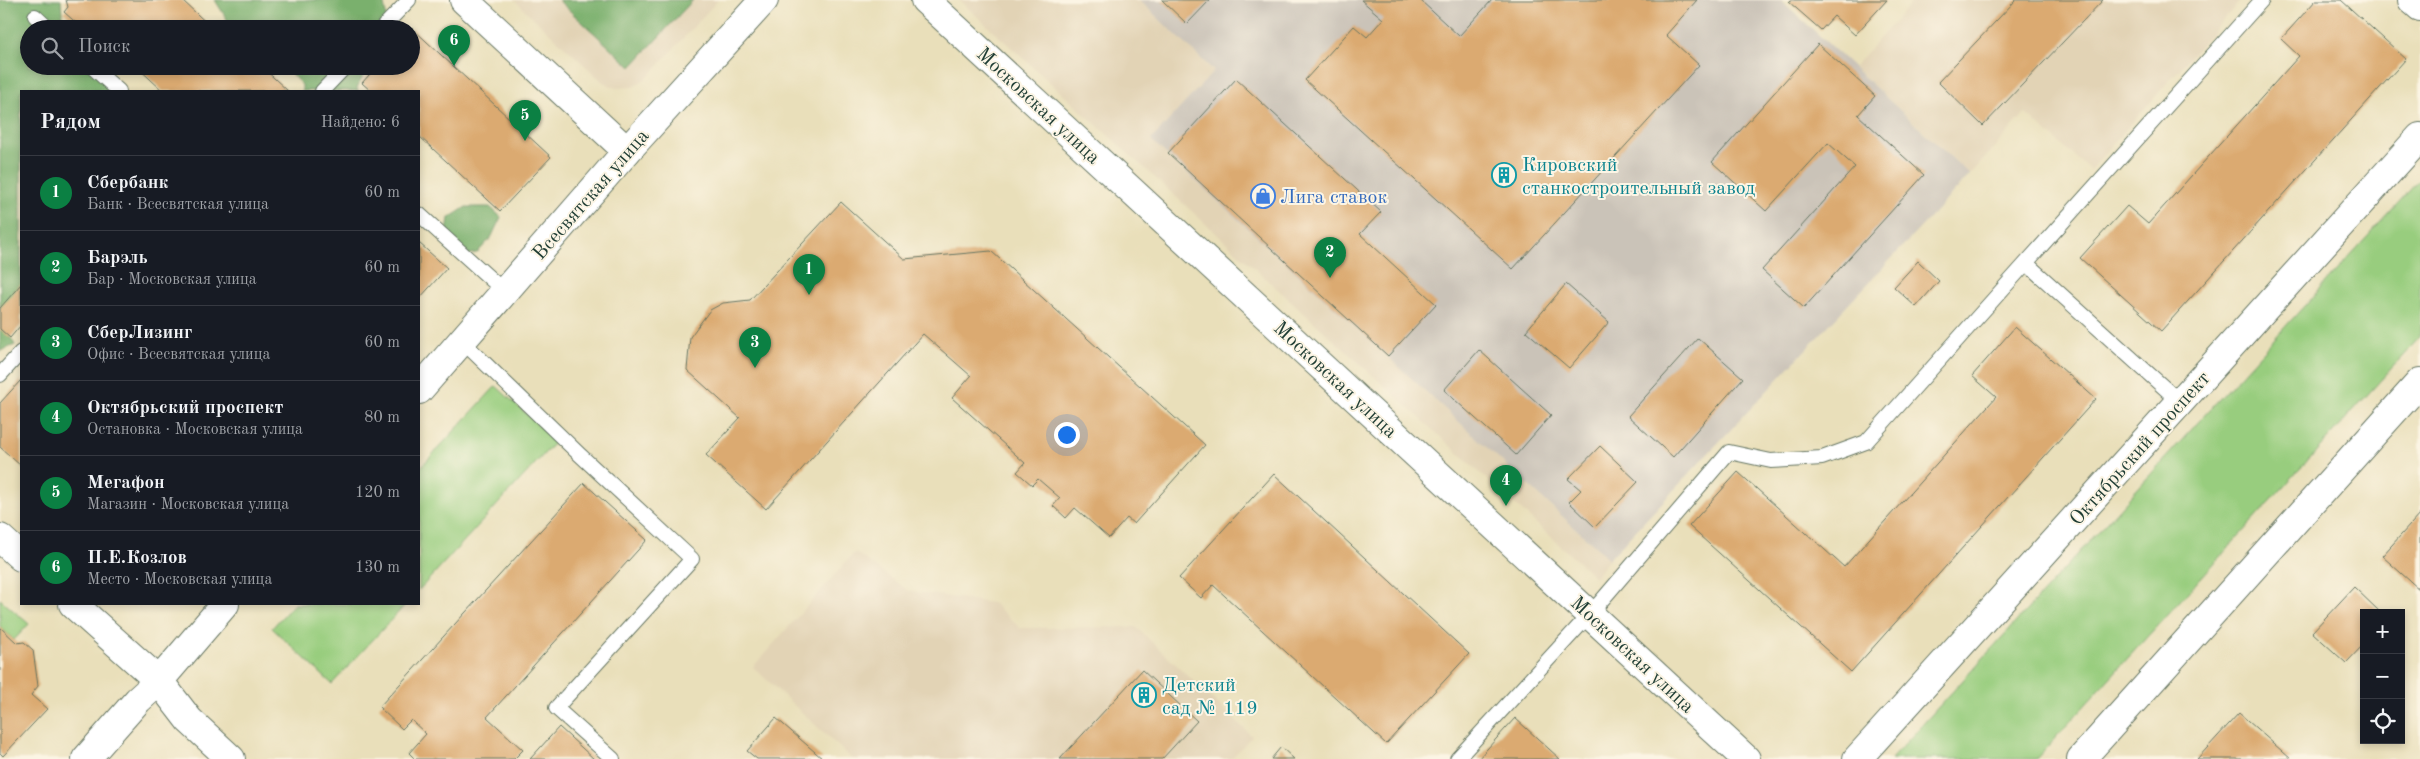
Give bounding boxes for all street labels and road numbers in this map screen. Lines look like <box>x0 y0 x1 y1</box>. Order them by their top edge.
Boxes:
street label: Московская улица <box>972 44 1103 169</box>
street label: Всесвятская улица <box>530 126 653 264</box>
street label: Московская улица <box>1269 318 1400 443</box>
street label: Октябрьский проспект <box>2066 369 2214 530</box>
street label: Московская улица <box>1566 593 1697 718</box>

